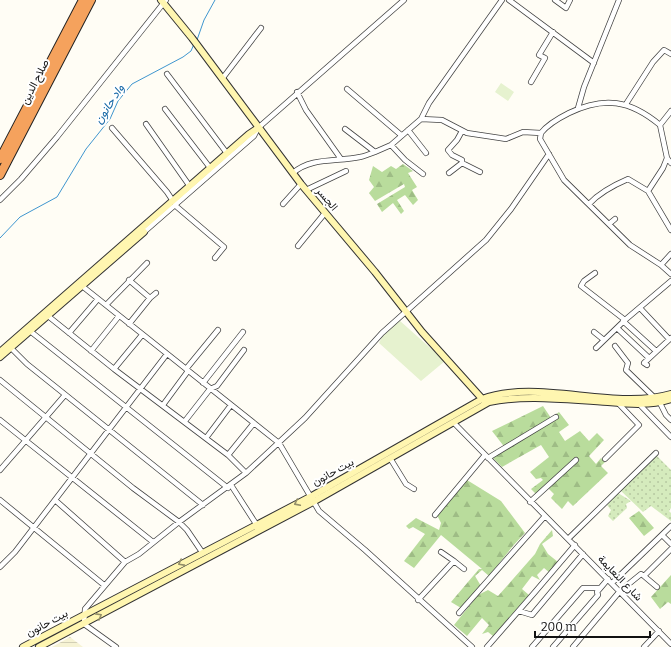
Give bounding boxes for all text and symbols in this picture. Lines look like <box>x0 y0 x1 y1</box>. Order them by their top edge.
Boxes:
street label: صلاح الدين <box>18 57 53 107</box>
water label: واد حانون <box>91 81 128 127</box>
street label: الجسر <box>313 184 341 213</box>
street label: بيت حانون <box>310 455 356 489</box>
one-way arrow <box>293 498 301 506</box>
street label: شارع النعايمة <box>594 552 645 604</box>
one-way arrow <box>178 559 186 566</box>
street label: بيت حانون <box>24 607 70 639</box>
scale bar <box>535 613 650 639</box>
one-way arrow <box>94 614 102 621</box>
text: 200 m <box>541 620 577 634</box>

